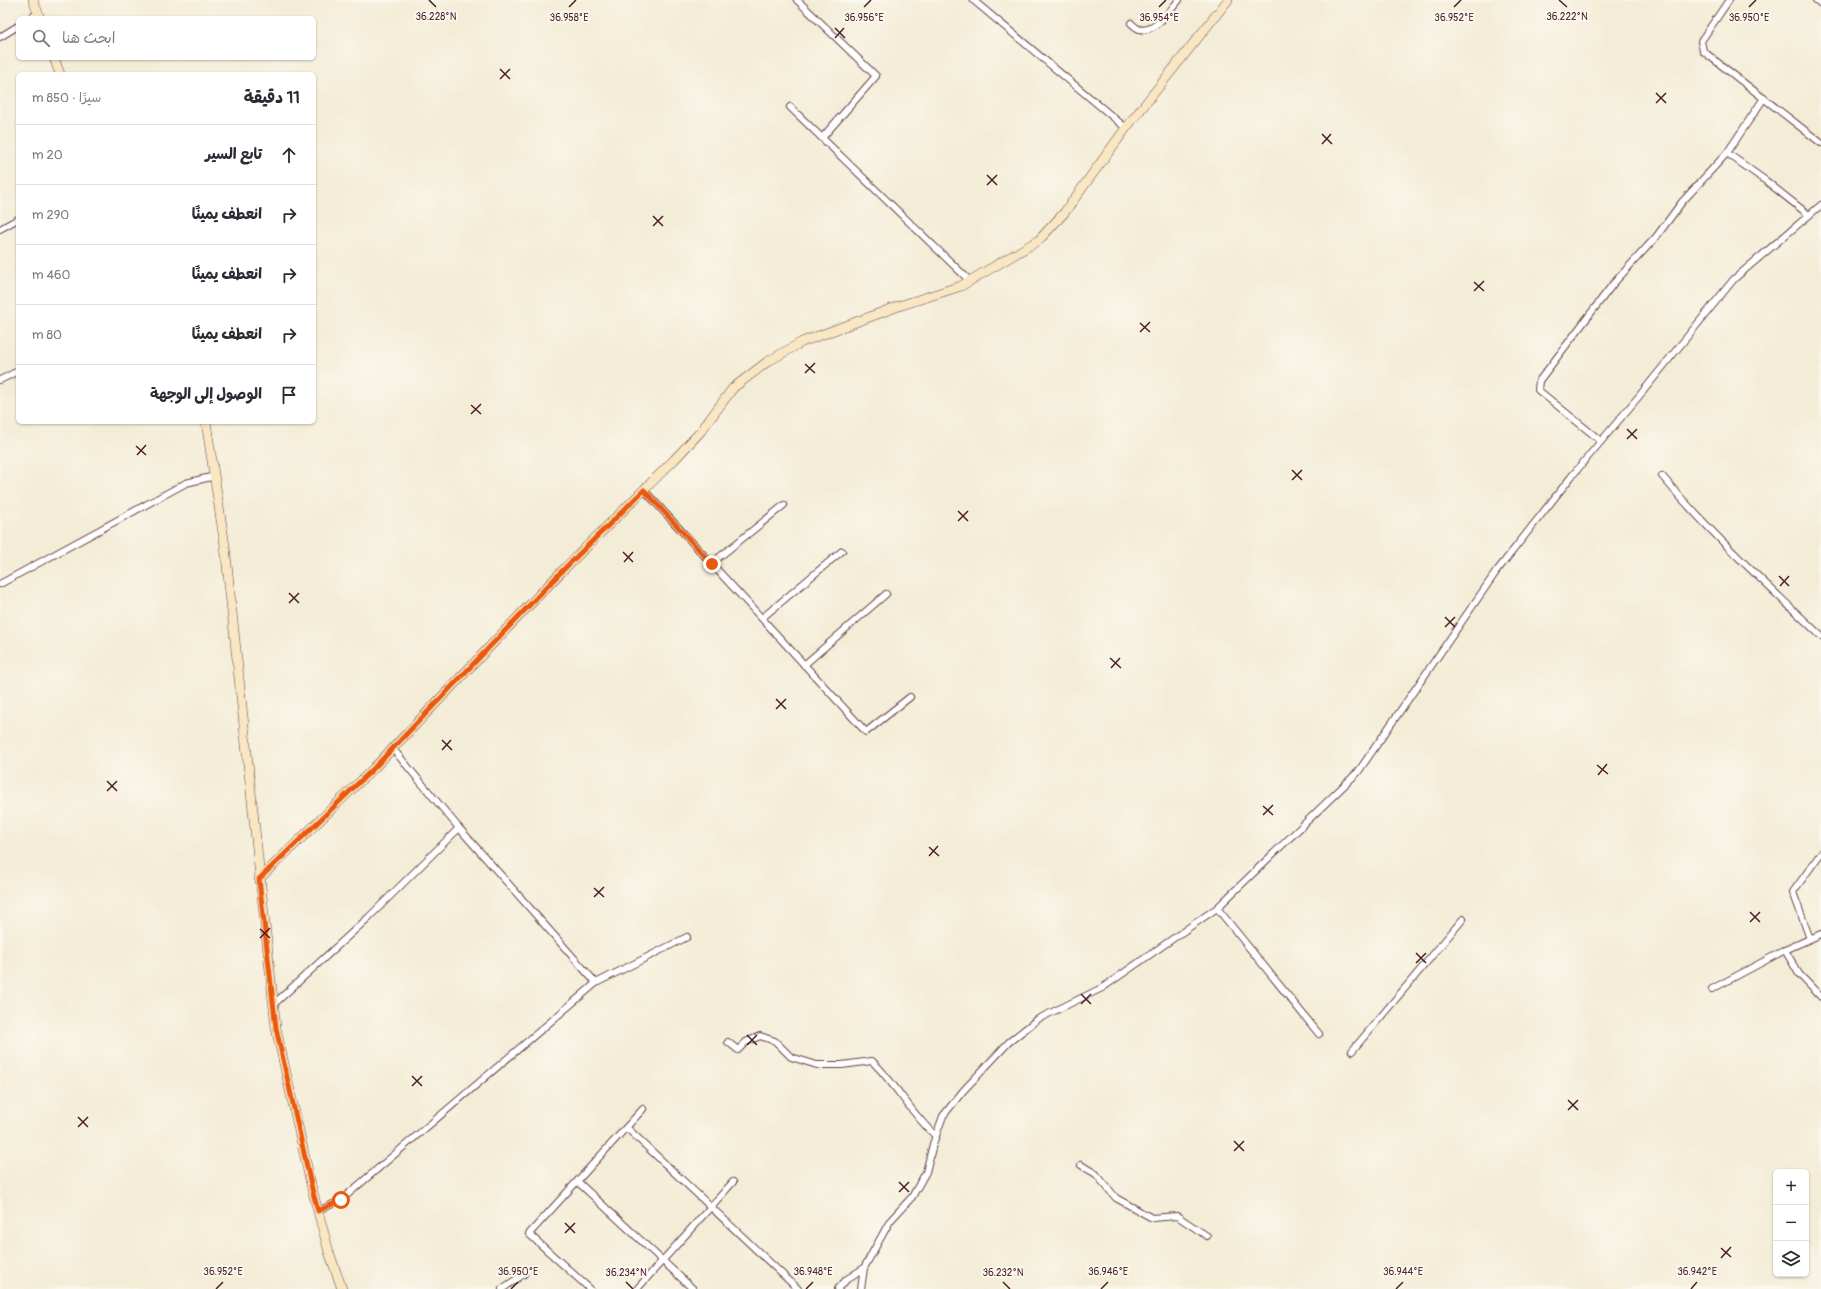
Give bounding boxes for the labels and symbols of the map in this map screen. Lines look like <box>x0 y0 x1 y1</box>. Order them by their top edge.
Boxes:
text: 36.228°N <box>416 11 457 23</box>
text: 36.222°N <box>1546 11 1588 23</box>
text: 36.958°E <box>550 12 588 24</box>
text: 36.956°E <box>844 12 884 24</box>
text: 36.954°E <box>1139 12 1179 24</box>
text: 36.952°E <box>1434 12 1474 24</box>
text: 36.950°E <box>1729 12 1769 24</box>
route end <box>703 555 721 573</box>
route start <box>332 1191 350 1209</box>
text: 36.952°E <box>203 1266 243 1278</box>
text: 36.950°E <box>498 1266 538 1278</box>
text: 36.948°E <box>793 1266 833 1278</box>
text: 36.946°E <box>1088 1266 1128 1278</box>
text: 36.944°E <box>1383 1266 1423 1278</box>
text: 36.942°E <box>1677 1266 1717 1278</box>
text: 36.234°N <box>605 1267 647 1279</box>
text: 36.232°N <box>982 1267 1024 1279</box>

